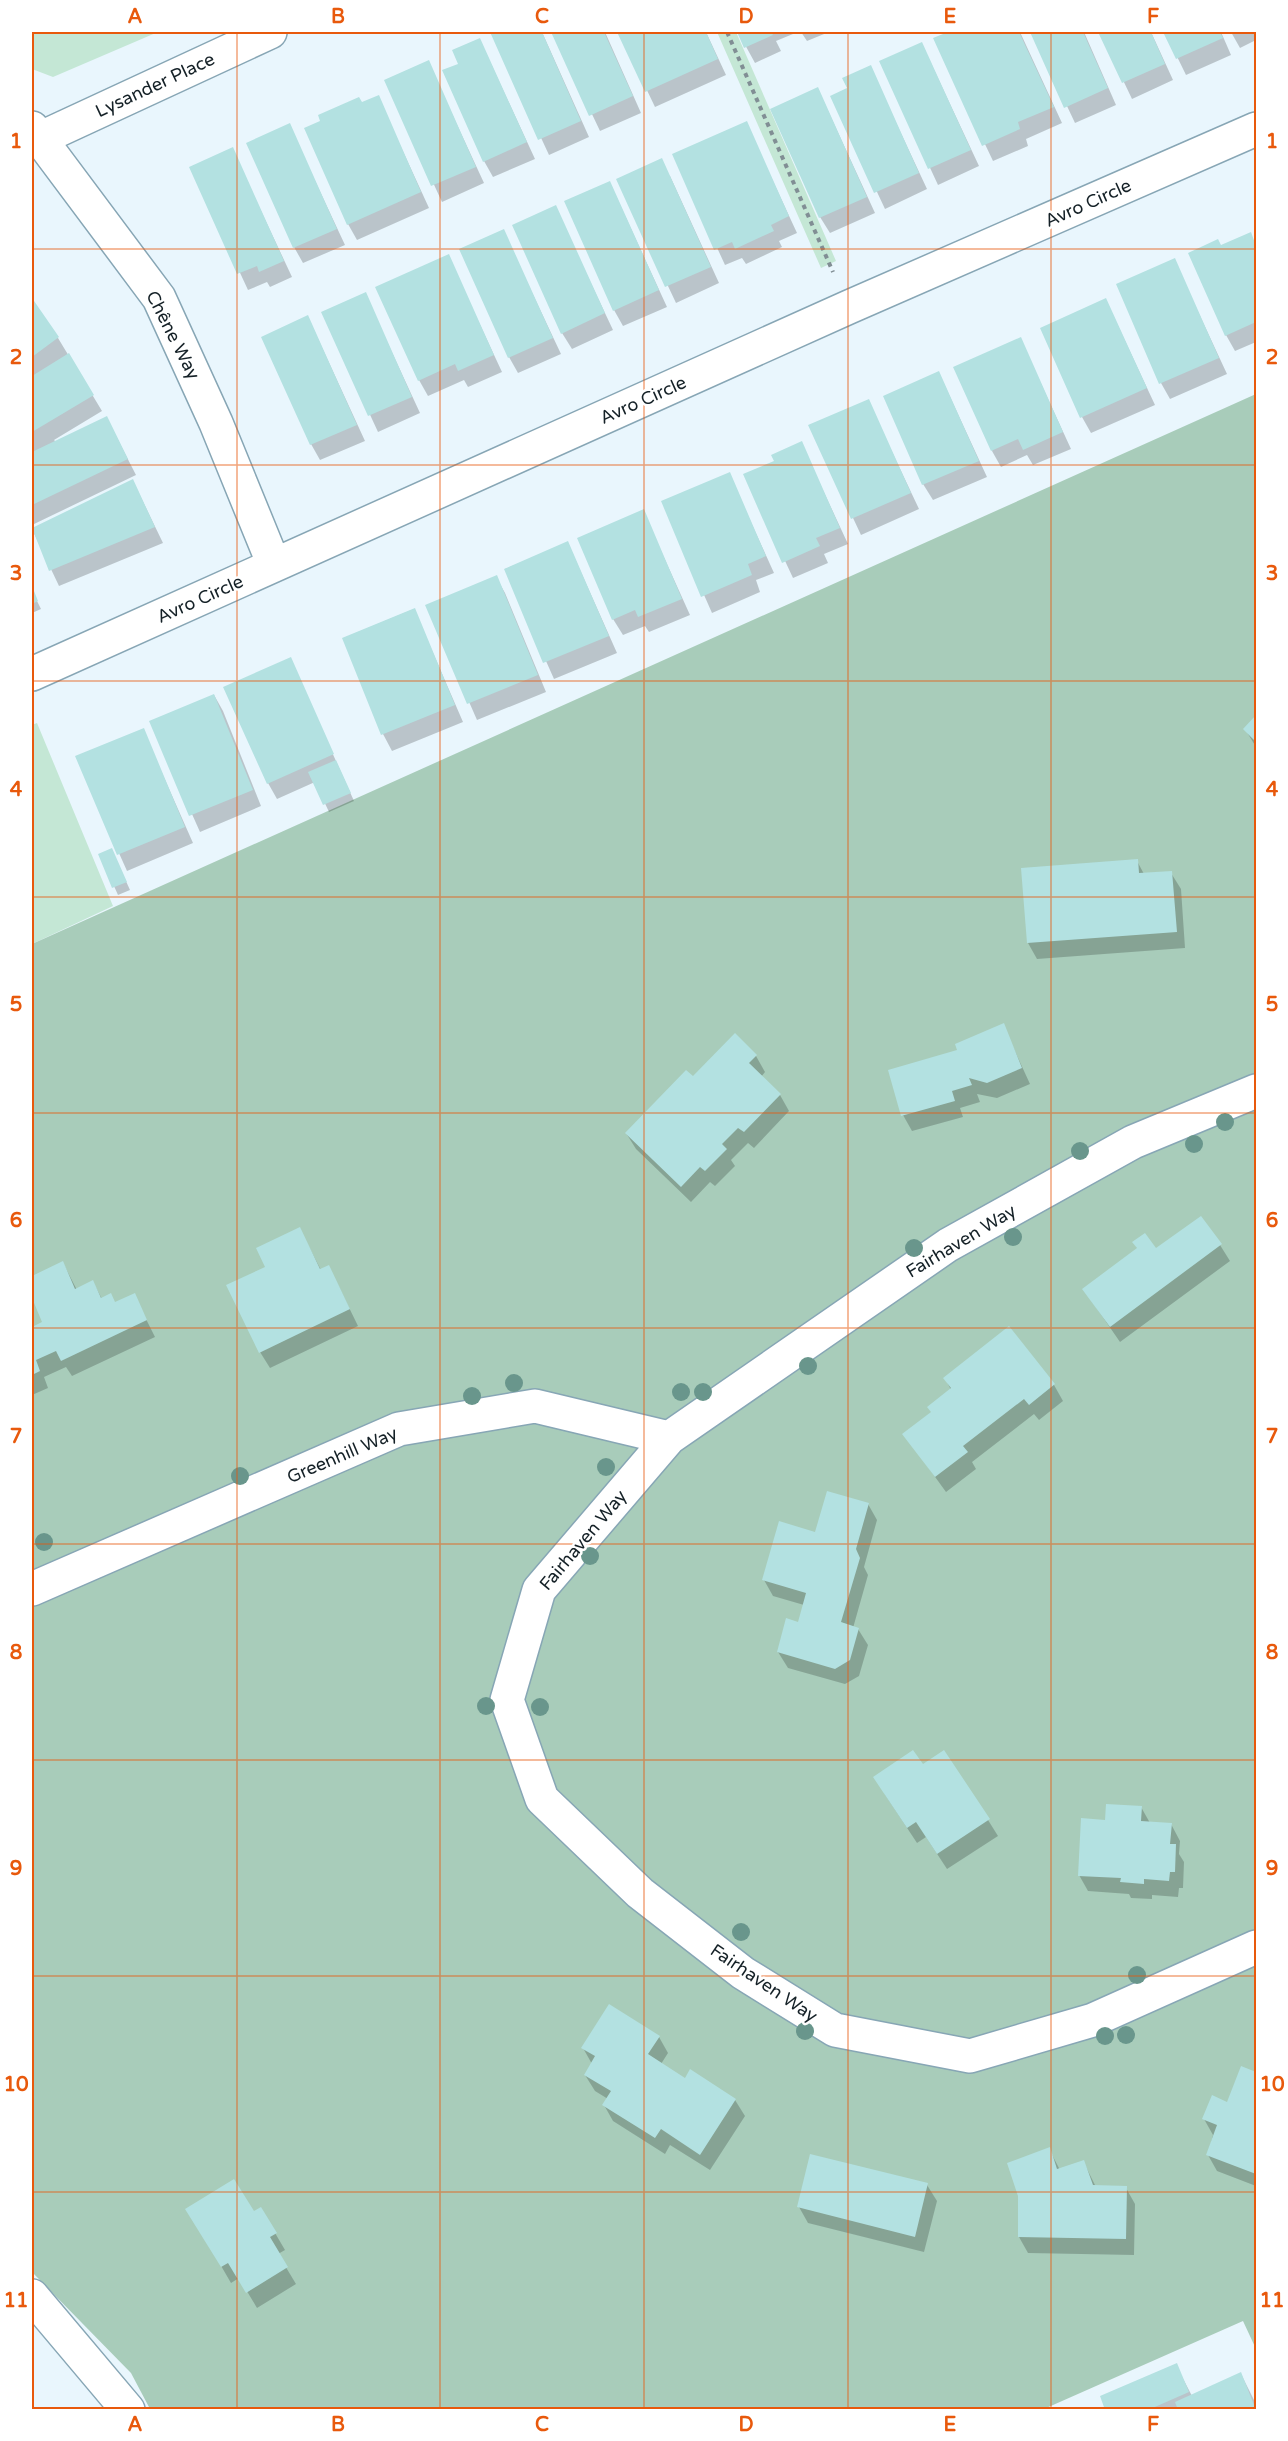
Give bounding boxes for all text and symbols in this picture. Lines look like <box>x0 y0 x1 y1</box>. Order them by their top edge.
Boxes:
text: A <box>128 5 143 29</box>
text: B <box>331 5 345 29</box>
text: C <box>535 5 549 29</box>
text: D <box>738 5 754 29</box>
text: E <box>944 5 957 29</box>
text: F <box>1147 5 1159 29</box>
street label: Lysander Place <box>92 48 218 122</box>
text: 1 <box>10 130 22 154</box>
text: 1 <box>1266 130 1278 154</box>
street label: Avro Circle <box>1041 174 1135 232</box>
street label: Chêne Way <box>141 287 205 383</box>
text: 2 <box>10 346 22 370</box>
text: 2 <box>1266 346 1278 370</box>
street label: Avro Circle <box>596 371 690 429</box>
text: 3 <box>10 562 22 586</box>
text: 3 <box>1266 562 1278 586</box>
street label: Avro Circle <box>153 570 247 628</box>
text: 4 <box>10 778 23 802</box>
text: 4 <box>1266 778 1279 802</box>
text: 5 <box>10 993 22 1017</box>
text: 5 <box>1266 993 1278 1017</box>
street label: Fairhaven Way <box>902 1199 1020 1282</box>
text: 6 <box>10 1209 22 1233</box>
text: 6 <box>1266 1209 1278 1233</box>
street label: Greenhill Way <box>283 1422 401 1488</box>
text: 7 <box>10 1425 22 1449</box>
text: 7 <box>1266 1425 1278 1449</box>
street label: Fairhaven Way <box>535 1485 632 1595</box>
text: 8 <box>10 1641 22 1665</box>
text: 8 <box>1266 1641 1278 1665</box>
text: 9 <box>10 1857 22 1881</box>
text: 9 <box>1266 1857 1278 1881</box>
street label: Fairhaven Way <box>706 1939 822 2027</box>
text: 10 <box>3 2073 29 2097</box>
text: 10 <box>1259 2073 1285 2097</box>
text: 11 <box>3 2289 29 2313</box>
text: 11 <box>1259 2289 1285 2313</box>
text: A <box>128 2413 143 2437</box>
text: B <box>331 2413 345 2437</box>
text: C <box>535 2413 549 2437</box>
text: D <box>738 2413 754 2437</box>
text: E <box>944 2413 957 2437</box>
text: F <box>1147 2413 1159 2437</box>

